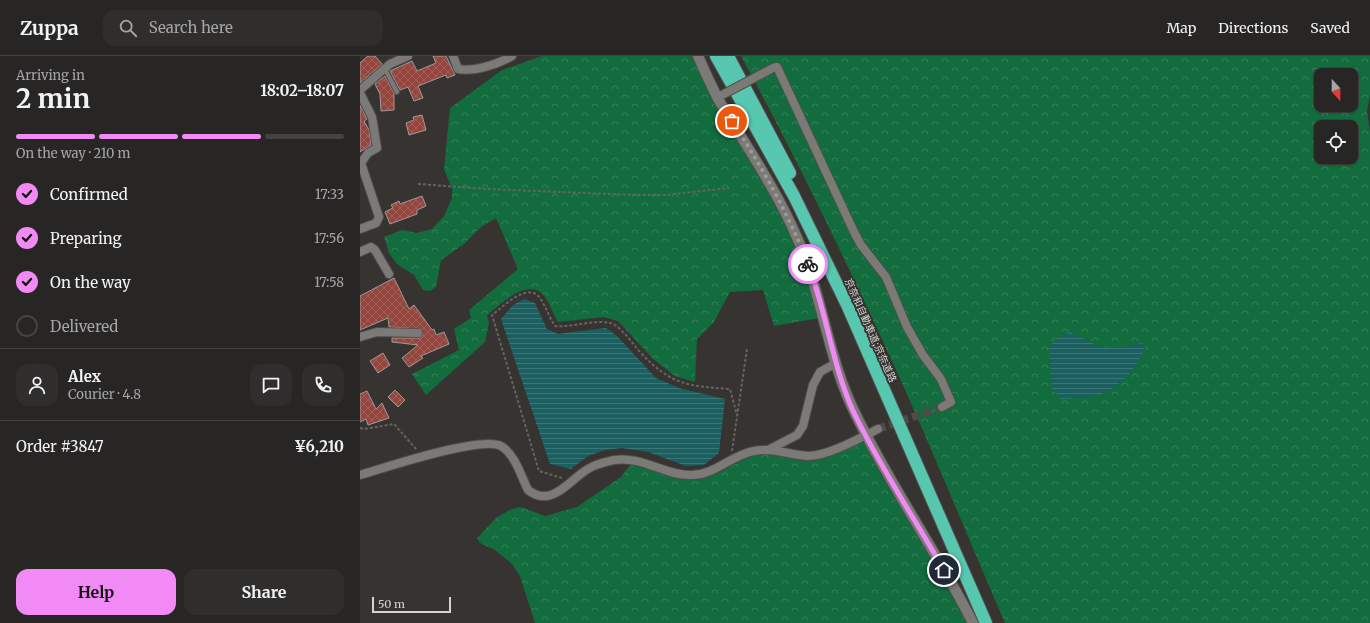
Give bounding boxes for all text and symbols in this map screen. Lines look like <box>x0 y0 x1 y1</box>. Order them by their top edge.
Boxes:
search box <box>103 10 383 46</box>
text: Zuppa <box>20 16 79 40</box>
icon: search <box>117 17 139 39</box>
text: Search here <box>149 18 233 37</box>
text: Map <box>1166 19 1196 37</box>
text: Directions <box>1218 19 1288 37</box>
text: Saved <box>1310 19 1350 37</box>
text: Arriving in <box>16 67 85 84</box>
north arrow <box>1314 68 1358 112</box>
map controls <box>1314 68 1358 164</box>
text: 18:02–18:07 <box>260 81 344 100</box>
text: 2 min <box>16 82 90 115</box>
pin <box>715 104 749 138</box>
icon: bag <box>721 110 743 132</box>
button: locate <box>1314 120 1358 164</box>
text: On the way · 210 m <box>16 145 131 162</box>
icon: check <box>16 183 38 205</box>
text: Confirmed <box>50 185 128 204</box>
text: 17:33 <box>315 186 344 203</box>
icon: check <box>16 227 38 249</box>
text: Preparing <box>50 229 122 248</box>
text: 17:56 <box>314 230 344 247</box>
courier <box>788 244 828 284</box>
icon: bike <box>797 253 819 275</box>
icon: check <box>16 271 38 293</box>
text: On the way <box>50 273 131 292</box>
text: 17:58 <box>314 274 344 291</box>
street label: 京奈和自動車道;京奈道路 <box>842 276 899 384</box>
text: Delivered <box>50 317 118 336</box>
button: person <box>16 364 58 406</box>
button: chat <box>250 364 292 406</box>
button: phone <box>302 364 344 406</box>
text: Alex <box>68 367 101 386</box>
text: Courier · 4.8 <box>68 386 141 403</box>
text: Order #3847 <box>16 437 104 456</box>
text: ¥6,210 <box>294 437 344 456</box>
pin <box>927 553 961 587</box>
icon: home <box>933 559 955 581</box>
button: Help <box>16 569 176 615</box>
button: Share <box>184 569 344 615</box>
scale bar <box>372 595 451 614</box>
text: 50 m <box>378 597 405 611</box>

